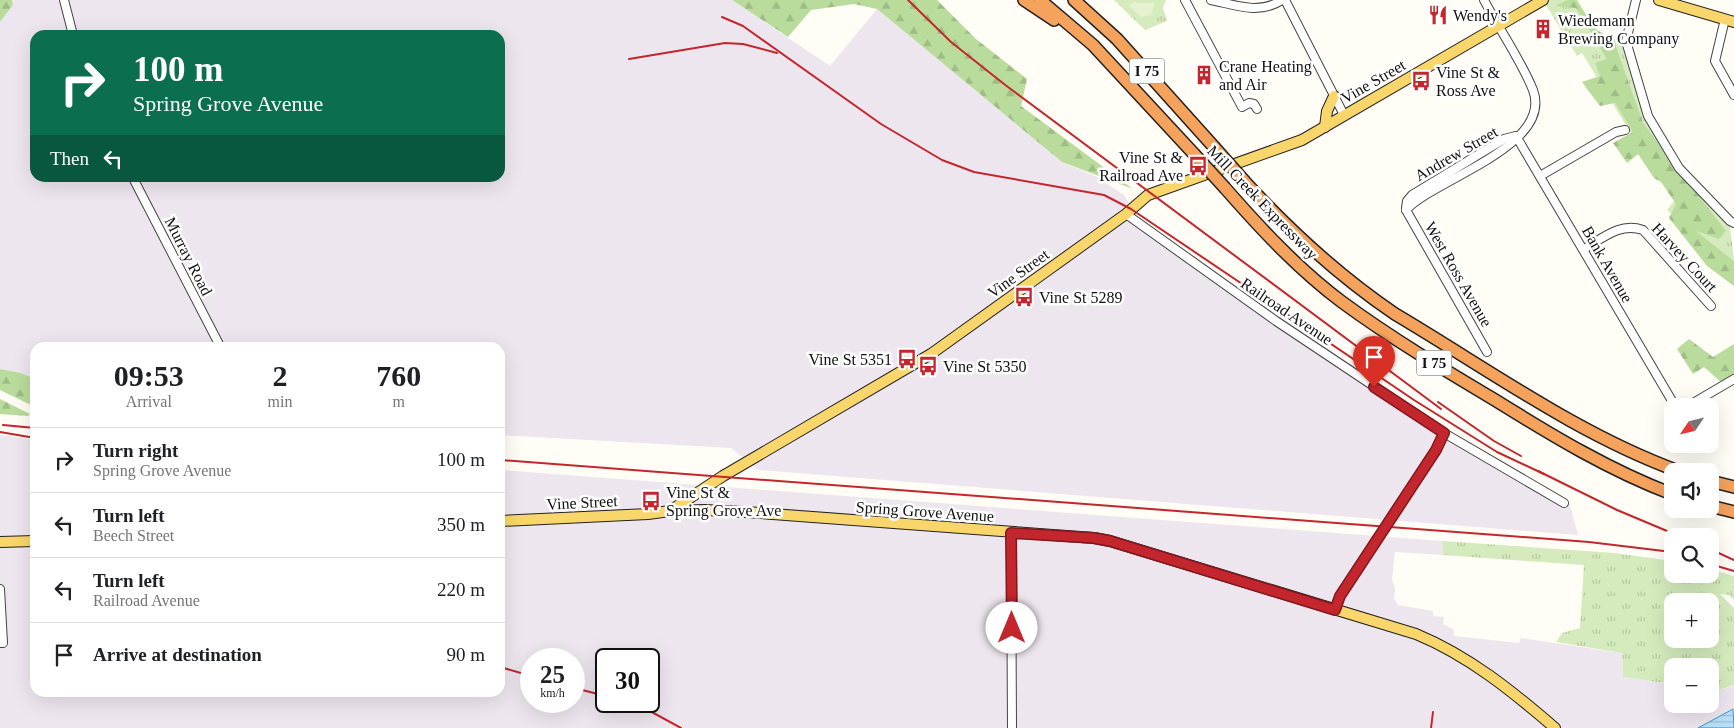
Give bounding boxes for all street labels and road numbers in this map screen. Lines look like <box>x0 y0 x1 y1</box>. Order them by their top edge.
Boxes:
street label: Vine Street <box>1338 56 1409 107</box>
road number: I 75 <box>1130 58 1164 84</box>
street label: Andrew Street <box>1412 123 1501 184</box>
street label: Mill Creek Expressway <box>1203 142 1321 263</box>
street label: Murray Road <box>161 214 216 299</box>
street label: West Ross Avenue <box>1422 219 1496 330</box>
street label: Harvey Court <box>1648 220 1721 296</box>
street label: Bank Avenue <box>1579 223 1636 306</box>
street label: Vine Street <box>984 245 1053 301</box>
street label: Railroad Avenue <box>1238 275 1336 348</box>
road number: I 75 <box>1416 350 1452 376</box>
street label: Vine Street <box>546 492 619 513</box>
street label: Spring Grove Avenue <box>855 498 995 526</box>

